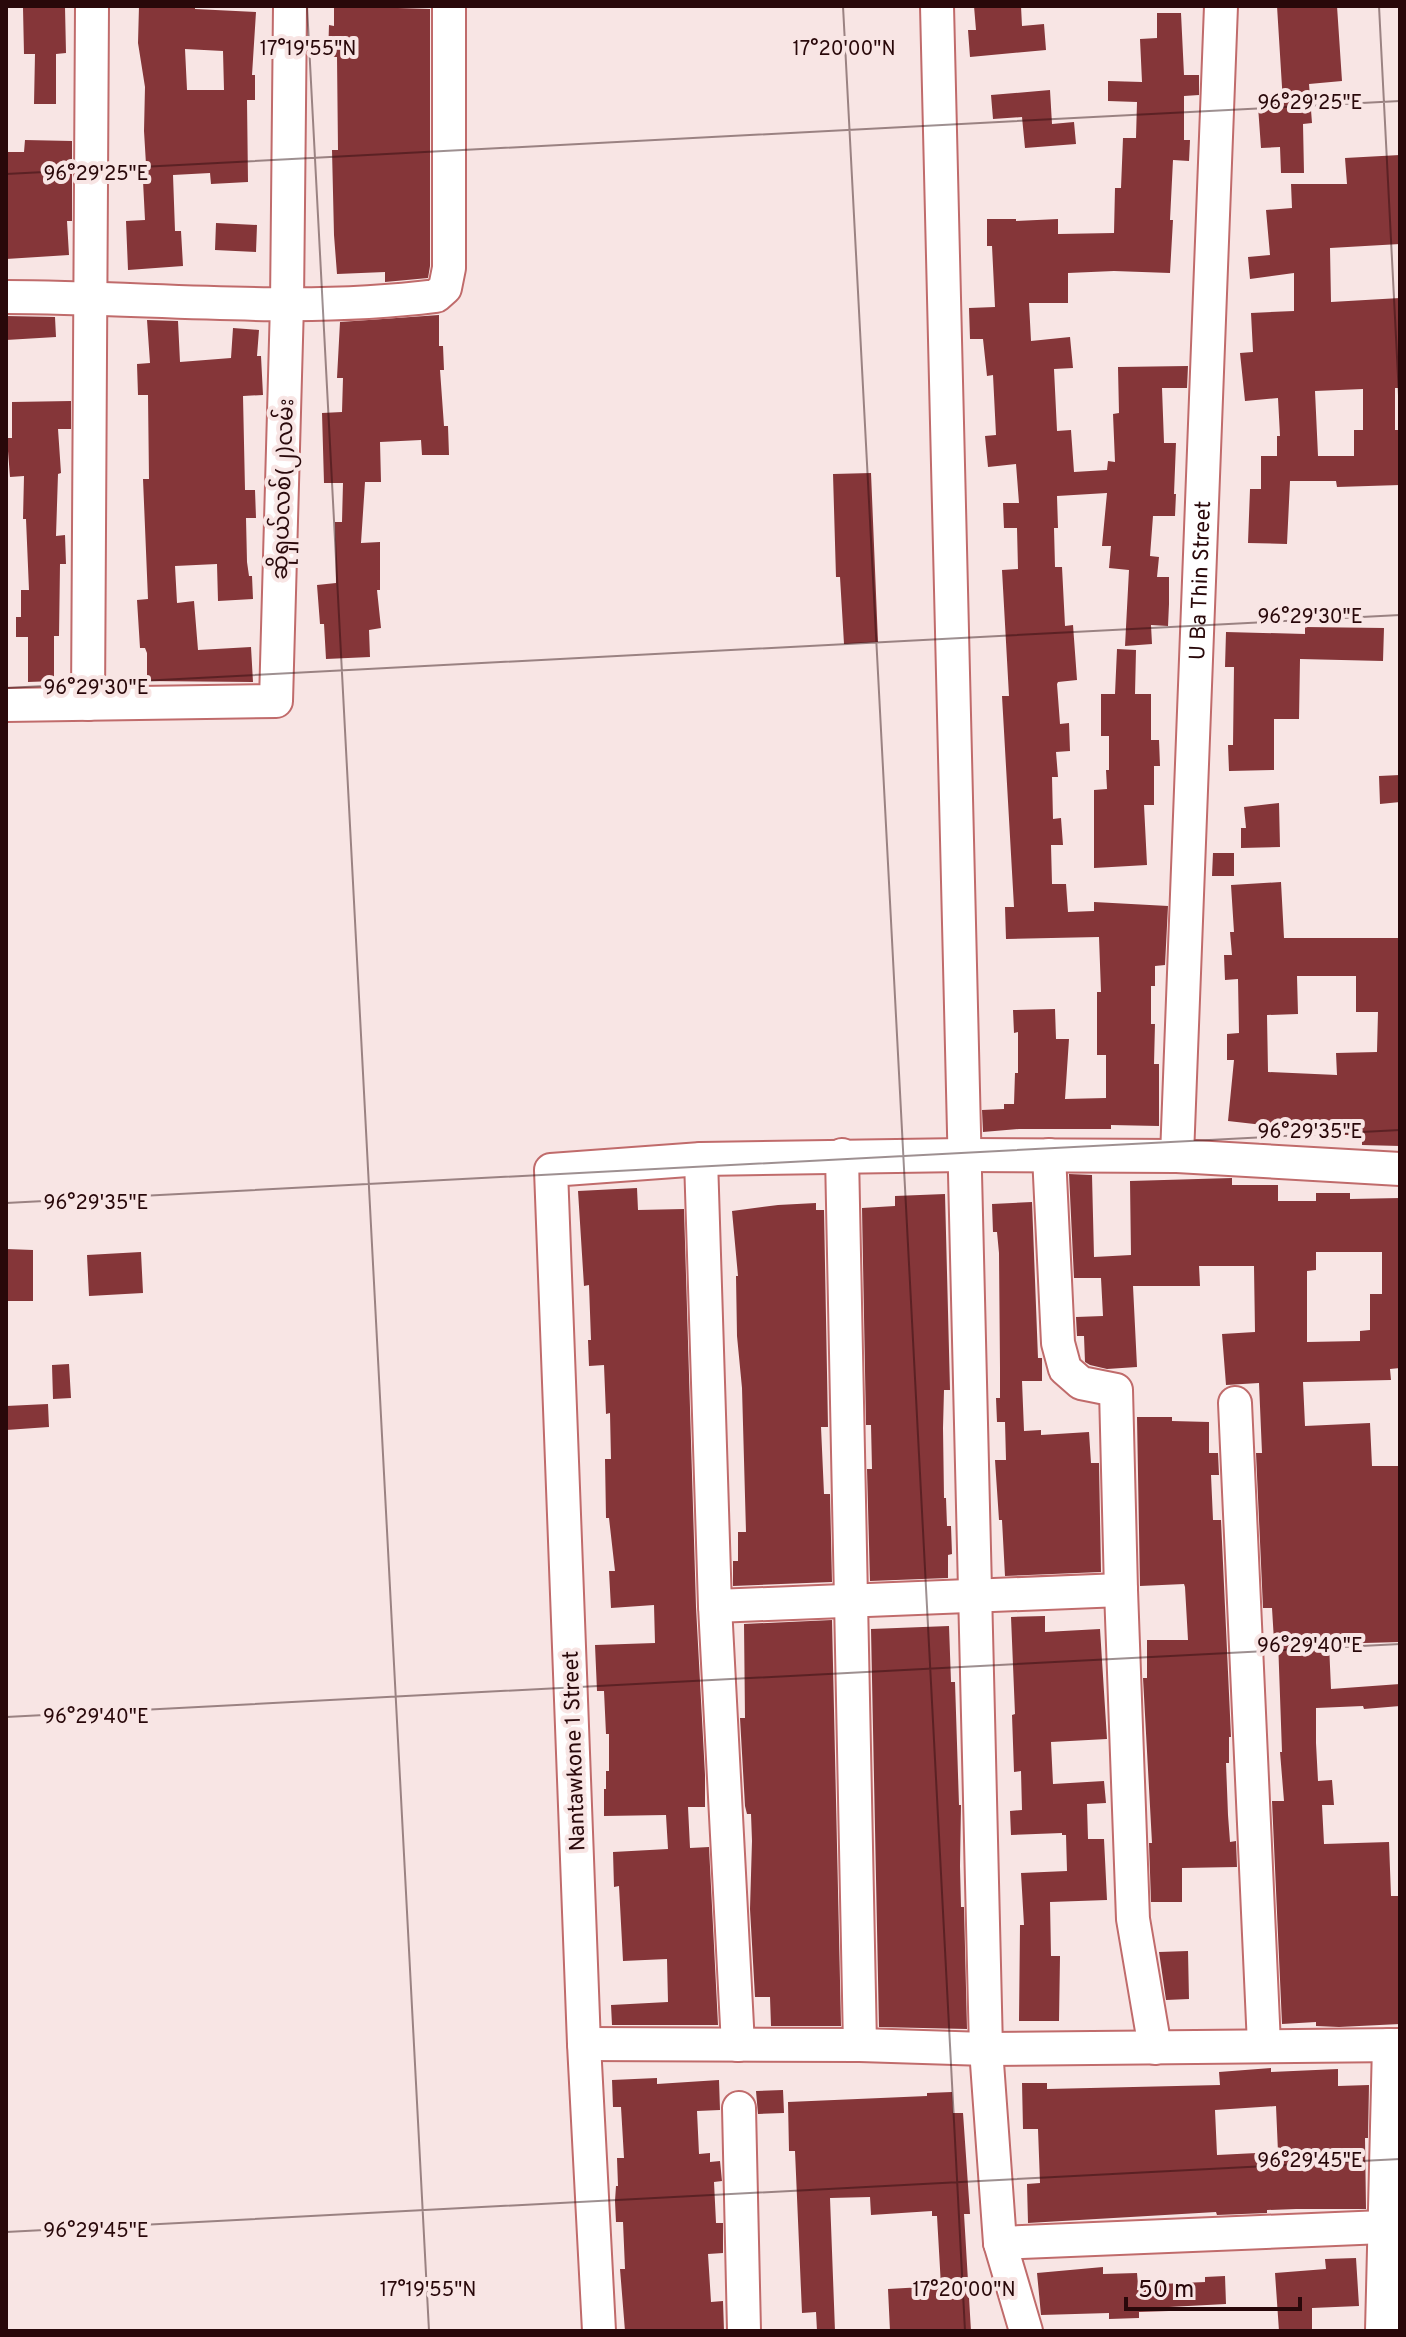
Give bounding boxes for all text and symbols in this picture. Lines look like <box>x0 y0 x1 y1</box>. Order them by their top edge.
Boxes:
text: 17°19'55"N <box>260 37 356 63</box>
text: 17°20'00"N <box>792 37 896 63</box>
text: 96°29'25"E <box>1257 91 1363 117</box>
text: 96°29'25"E <box>43 162 149 188</box>
street label: ဆိုရှယ်လစ်(၂)လမ်း <box>264 398 303 580</box>
street label: U Ba Thin Street <box>1185 500 1218 661</box>
text: 96°29'30"E <box>1257 605 1363 631</box>
text: 96°29'30"E <box>43 676 149 702</box>
text: 96°29'35"E <box>1257 1120 1363 1146</box>
text: 96°29'35"E <box>43 1191 149 1217</box>
text: 96°29'40"E <box>1257 1634 1363 1660</box>
street label: Nantawkone 1 Street <box>559 1650 592 1852</box>
text: 96°29'40"E <box>43 1705 149 1731</box>
text: 96°29'45"E <box>1257 2149 1363 2175</box>
text: 96°29'45"E <box>43 2219 149 2245</box>
scale bar <box>1126 2261 1300 2311</box>
text: 50 m <box>1138 2276 1194 2306</box>
text: 17°19'55"N <box>380 2278 476 2304</box>
text: 17°20'00"N <box>912 2278 1016 2304</box>

